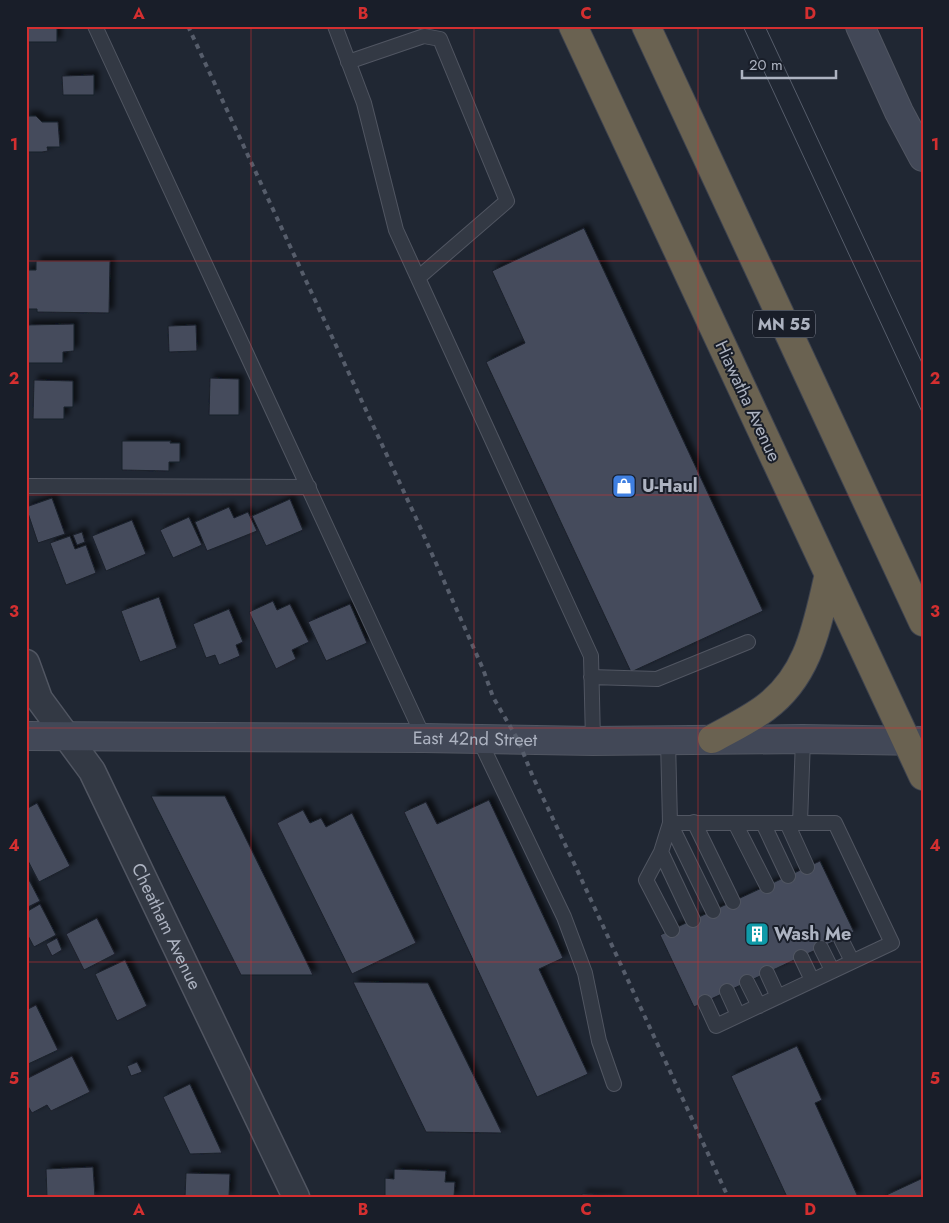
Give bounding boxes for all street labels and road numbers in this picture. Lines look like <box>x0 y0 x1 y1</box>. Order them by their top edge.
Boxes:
road number: MN 55 <box>753 310 815 338</box>
street label: Hiawatha Avenue <box>709 336 787 466</box>
street label: East 42nd Street <box>413 725 538 753</box>
street label: Cheatham Avenue <box>125 859 208 994</box>

